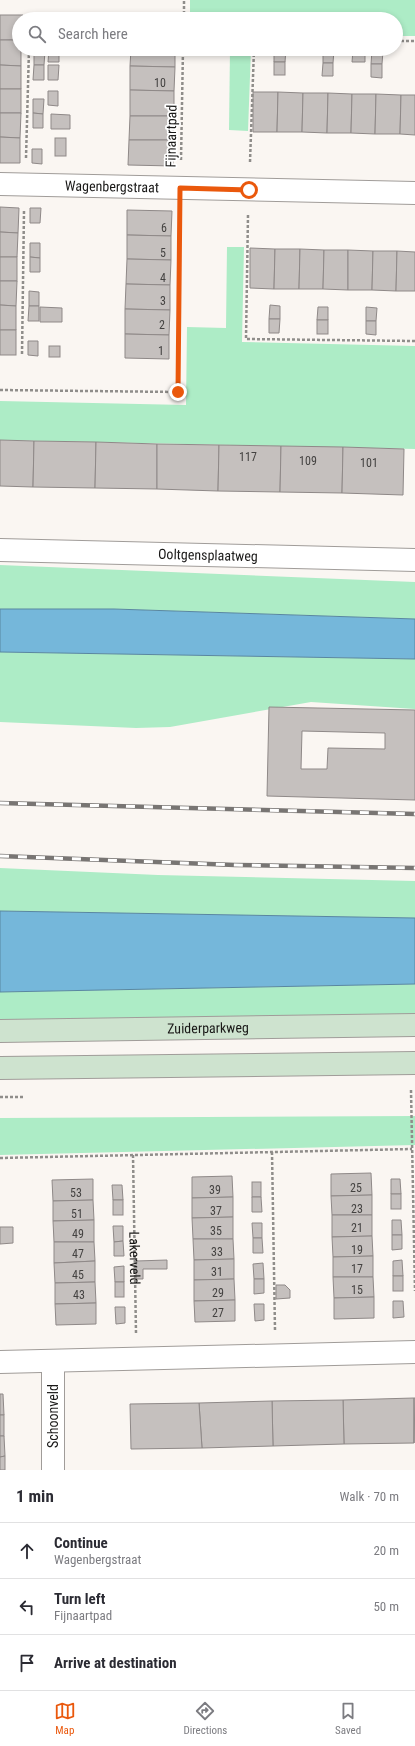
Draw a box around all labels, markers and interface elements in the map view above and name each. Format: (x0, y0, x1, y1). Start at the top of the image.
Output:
search box (12, 12, 403, 56)
icon: search (26, 23, 48, 45)
text: Search here (58, 25, 128, 43)
house number: 10 (154, 76, 166, 90)
street label: Fijnaartpad (162, 105, 180, 167)
street label: Wagenbergstraat (65, 177, 159, 195)
route start (240, 181, 258, 199)
house number: 6 (161, 221, 167, 235)
house number: 5 (160, 246, 166, 260)
house number: 4 (160, 271, 166, 285)
house number: 3 (160, 294, 166, 308)
house number: 2 (159, 318, 165, 332)
house number: 1 (158, 344, 164, 358)
route end (169, 383, 187, 401)
house number: 117 (239, 450, 257, 464)
house number: 109 (299, 454, 317, 468)
house number: 101 (360, 456, 378, 470)
street label: Ooltgensplaatweg (158, 546, 258, 564)
street label: Zuiderparkweg (167, 1019, 249, 1037)
house number: 25 (350, 1181, 362, 1195)
house number: 39 (209, 1183, 221, 1197)
house number: 53 (70, 1186, 82, 1200)
house number: 23 (351, 1202, 363, 1216)
house number: 37 (210, 1204, 222, 1218)
house number: 51 (71, 1207, 83, 1221)
house number: 21 (351, 1221, 363, 1235)
house number: 35 (210, 1224, 222, 1238)
house number: 49 (72, 1227, 84, 1241)
street label: Lakerveld (126, 1231, 143, 1285)
house number: 19 (351, 1243, 363, 1257)
house number: 33 (211, 1245, 223, 1259)
house number: 47 (72, 1247, 84, 1261)
house number: 17 (351, 1262, 363, 1276)
house number: 31 (211, 1265, 223, 1279)
house number: 45 (72, 1268, 84, 1282)
house number: 15 (351, 1283, 363, 1297)
house number: 29 (212, 1286, 224, 1300)
house number: 43 (73, 1288, 85, 1302)
house number: 27 (212, 1306, 224, 1320)
street label: Schoonveld (45, 1384, 61, 1448)
text: 1 min (16, 1486, 54, 1506)
text: Walk · 70 m (339, 1489, 399, 1504)
text: Continue (54, 1534, 108, 1552)
icon: ahead (16, 1540, 38, 1562)
text: 20 m (373, 1543, 399, 1558)
text: Wagenbergstraat (54, 1552, 141, 1567)
text: Turn left (54, 1590, 105, 1608)
icon: left (16, 1596, 38, 1618)
text: 50 m (373, 1599, 399, 1614)
text: Fijnaartpad (54, 1608, 112, 1623)
icon: arrive (16, 1652, 38, 1674)
text: Arrive at destination (54, 1654, 177, 1672)
tab: Map (54, 1700, 76, 1737)
tab: Directions (183, 1700, 227, 1737)
tab: Saved (335, 1700, 361, 1737)

